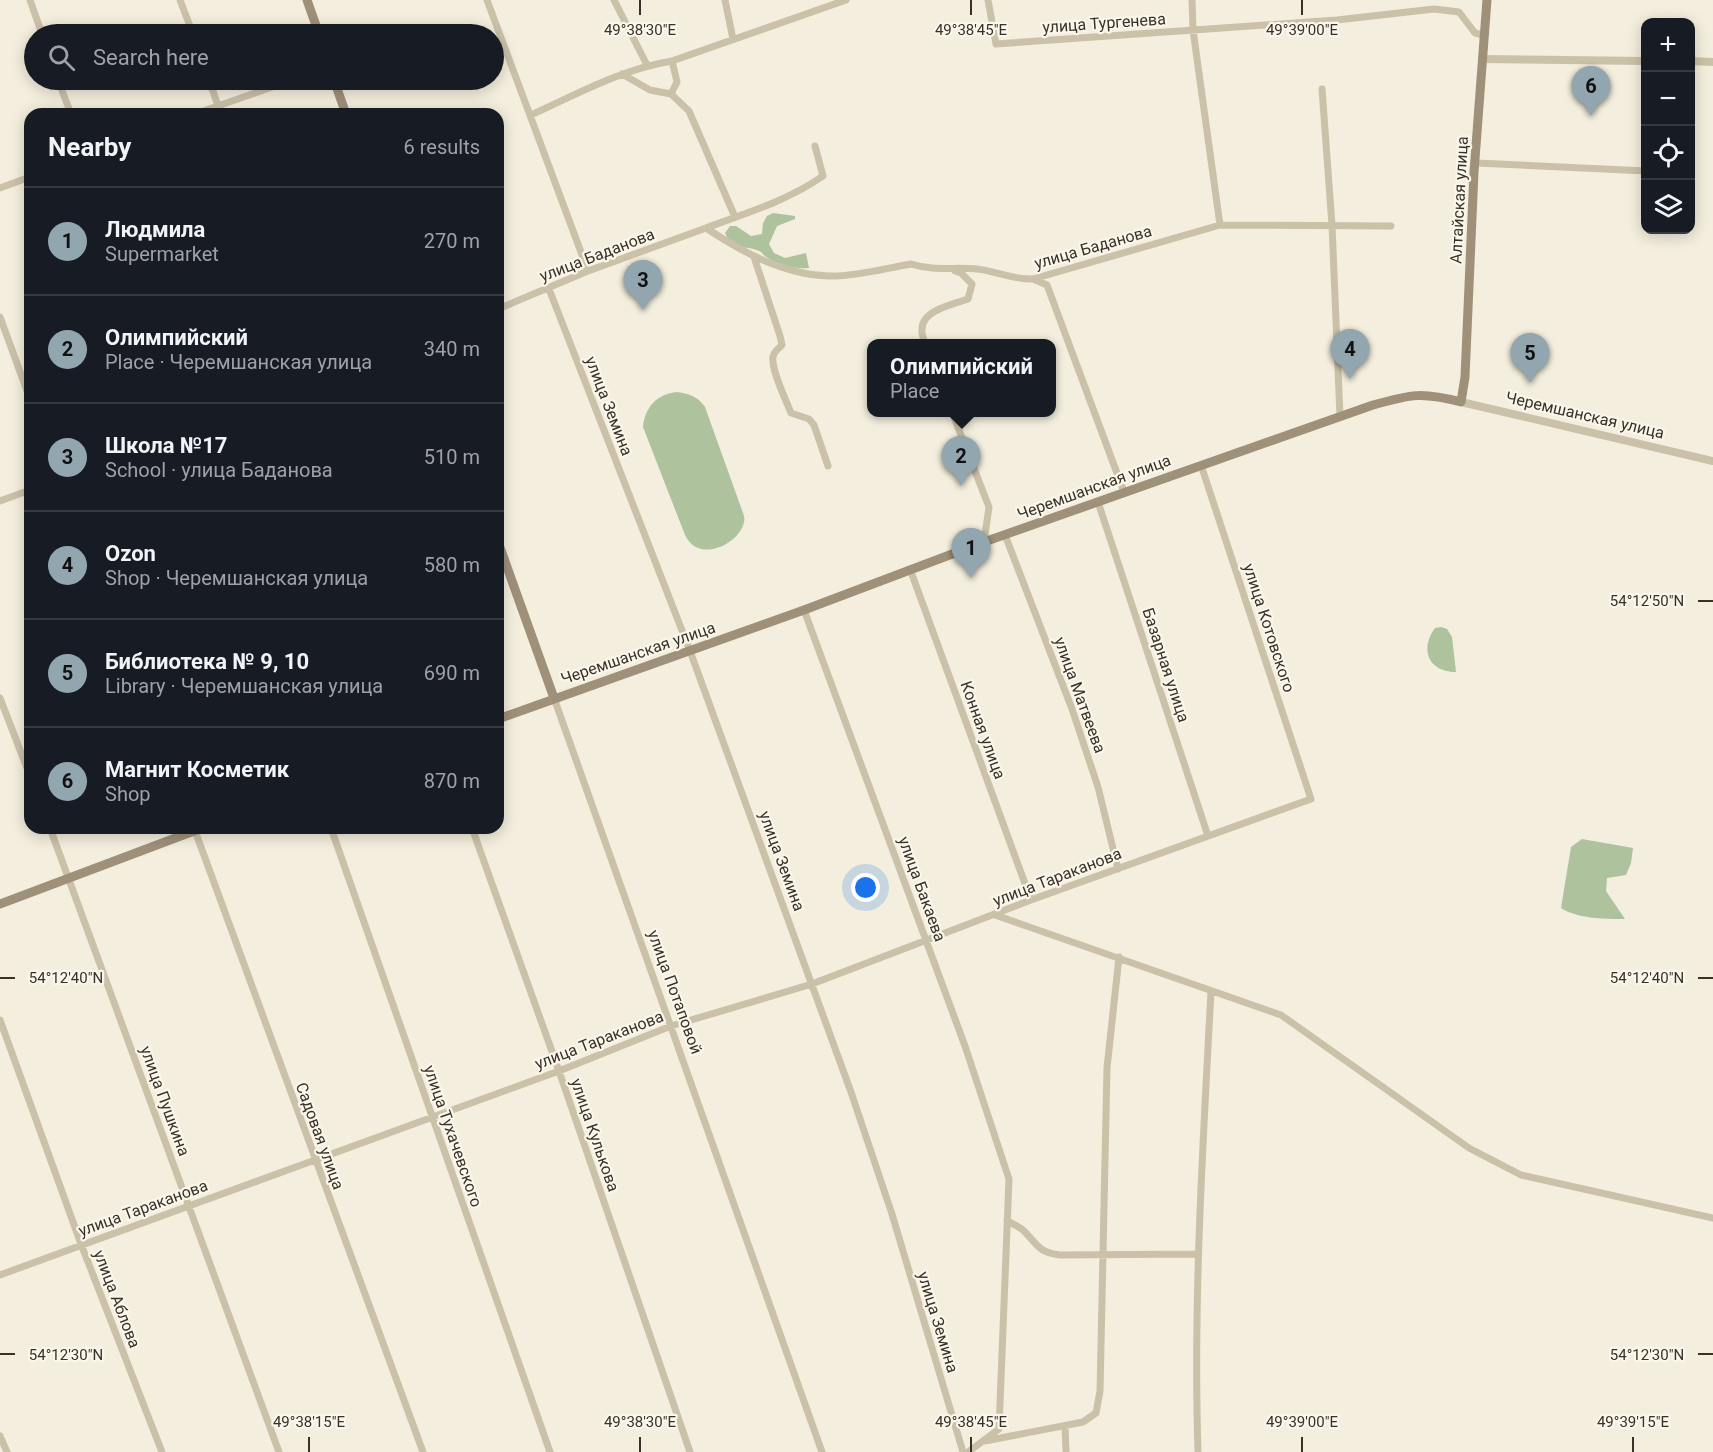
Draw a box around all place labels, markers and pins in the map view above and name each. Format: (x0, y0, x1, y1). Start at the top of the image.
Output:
pin: 6 (1572, 66, 1610, 116)
pin: 3 (624, 260, 662, 310)
pin: 4 (1330, 330, 1370, 379)
pin: 5 (1510, 334, 1550, 383)
pin: 2 (942, 436, 980, 486)
pin: 1 (952, 528, 990, 578)

